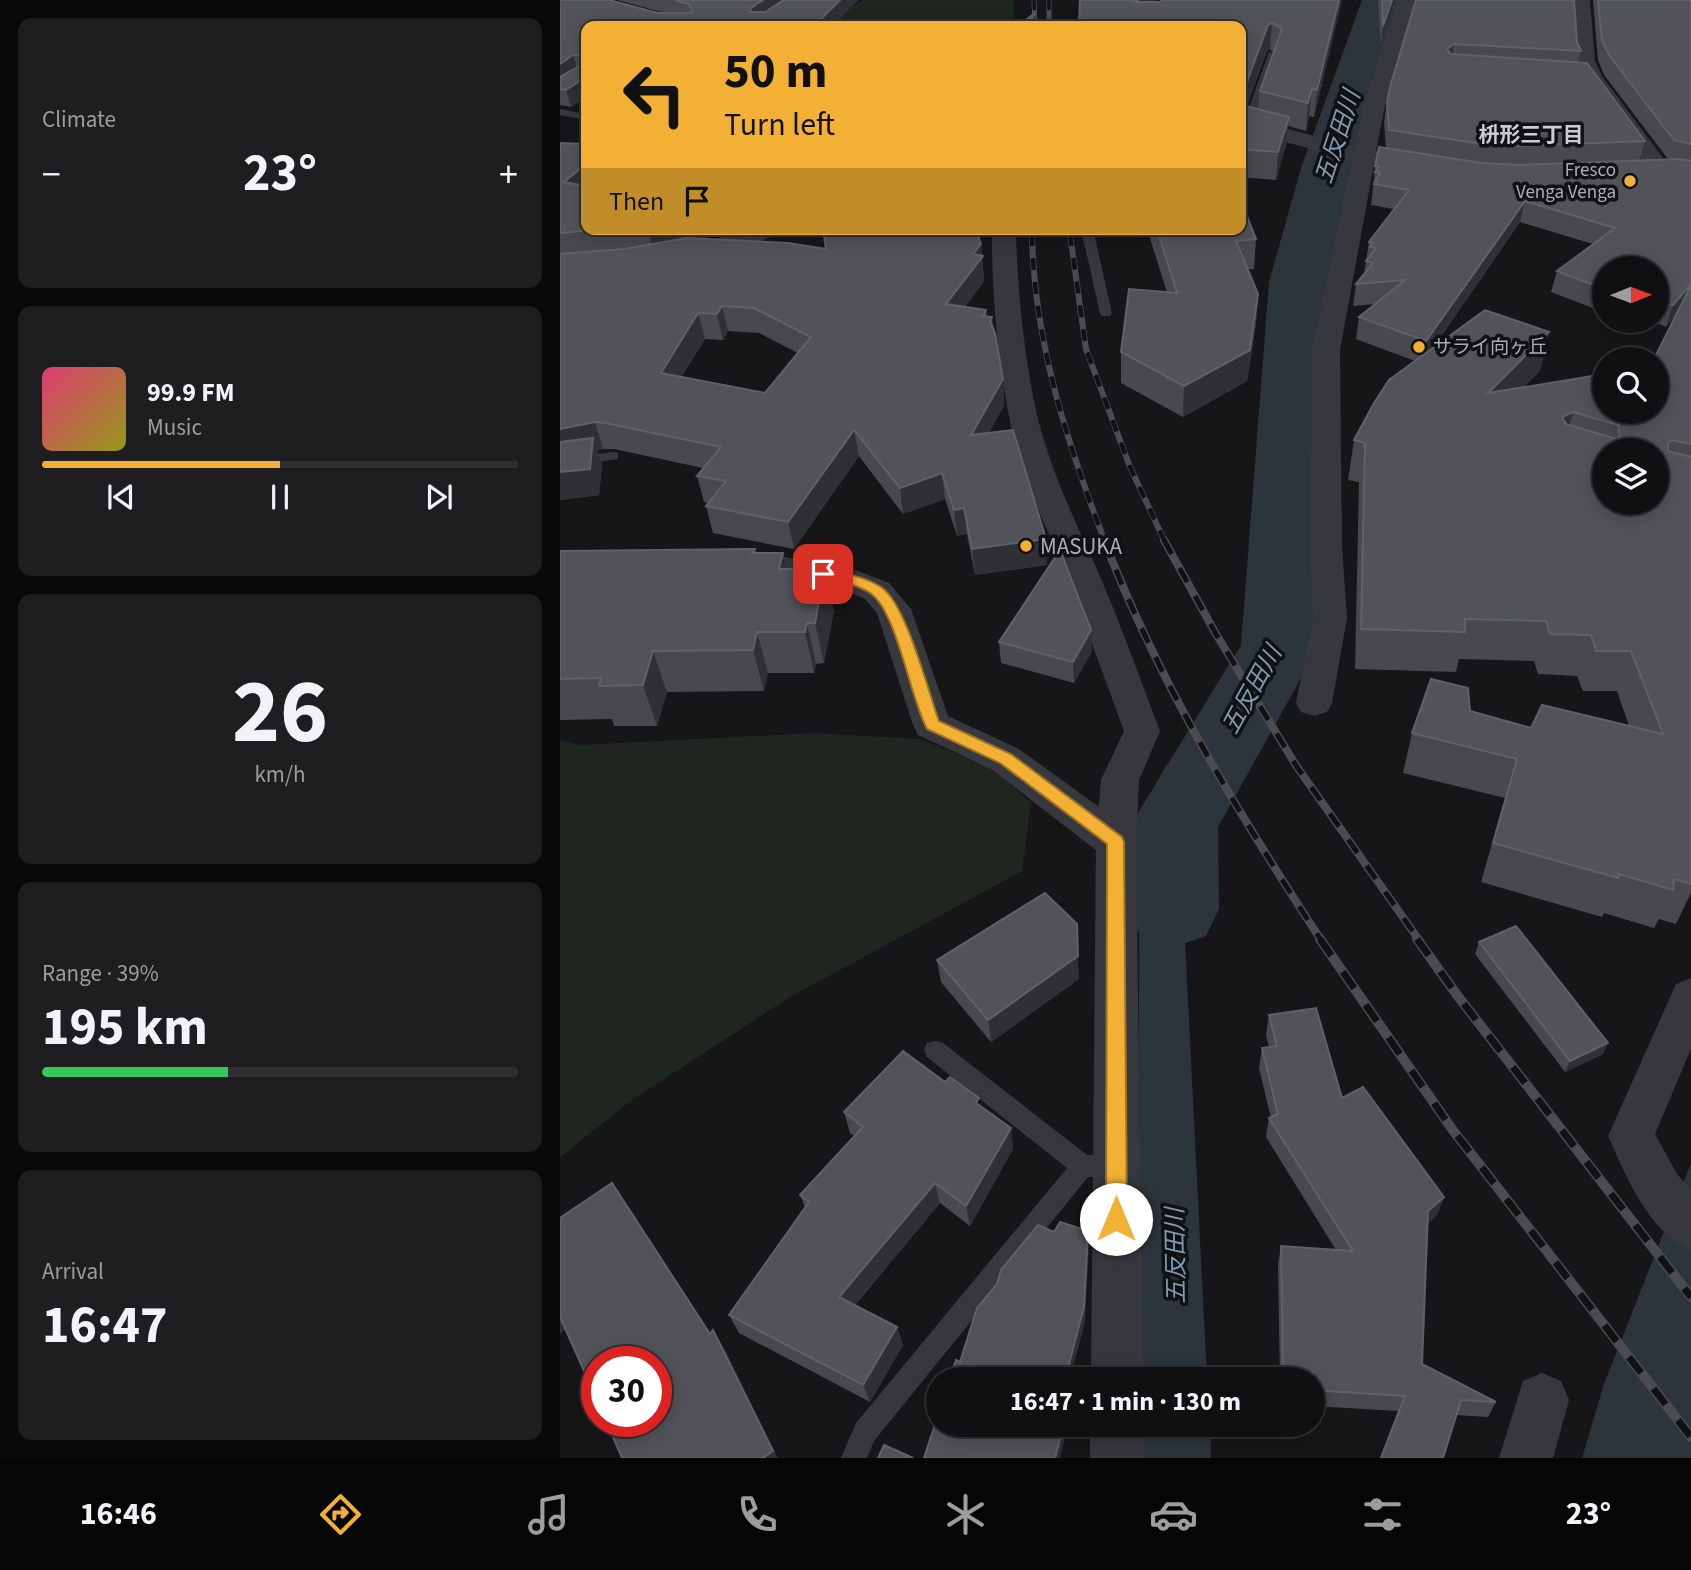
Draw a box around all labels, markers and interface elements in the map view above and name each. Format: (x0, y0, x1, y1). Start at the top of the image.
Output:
text: 50 m (724, 37, 828, 107)
icon: left (609, 49, 700, 140)
water label: 五反田川 (1307, 83, 1370, 188)
text: Turn left (724, 102, 835, 148)
text: Climate (42, 103, 116, 136)
district label: 枡形三丁目 (1479, 120, 1584, 150)
text: 23° (243, 137, 317, 211)
text: − (42, 148, 61, 202)
text: + (499, 148, 518, 202)
place label: Fresco Venga Venga (1516, 157, 1616, 206)
marker: Fresco Venga Venga (1622, 173, 1638, 189)
icon: arrive (678, 182, 716, 220)
text: Then (609, 183, 664, 220)
north arrow (1592, 256, 1670, 332)
map controls (1592, 256, 1669, 515)
place label: サライ向ヶ丘 (1433, 334, 1547, 361)
marker: サライ向ヶ丘 (1411, 339, 1427, 355)
button: search (1592, 347, 1669, 424)
text: 99.9 FM (147, 374, 235, 411)
text: Music (147, 411, 202, 444)
button: layers (1592, 438, 1669, 515)
icon: previous (102, 478, 140, 516)
icon: pause (261, 478, 299, 516)
icon: next (420, 478, 458, 516)
place label: MASUKA (1040, 530, 1122, 563)
marker: MASUKA (1018, 538, 1034, 554)
pin (793, 544, 853, 604)
icon: arrive (804, 555, 842, 593)
water label: 五反田川 (1213, 637, 1292, 740)
text: 26 (232, 648, 328, 777)
text: km/h (254, 758, 306, 791)
text: Range · 39% (42, 957, 159, 990)
text: 195 km (42, 991, 208, 1065)
position arrow (1079, 1182, 1153, 1256)
water label: 五反田川 (1158, 1205, 1194, 1304)
text: Arrival (42, 1255, 104, 1288)
text: 16:47 (42, 1289, 167, 1363)
speed limit sign: 30 (581, 1346, 672, 1437)
text: 16:47 · 1 min · 130 m (1010, 1383, 1241, 1420)
icon: directions (316, 1490, 365, 1539)
icon: music (524, 1490, 573, 1539)
icon: phone (733, 1490, 782, 1539)
icon: climate (941, 1490, 990, 1539)
icon: car (1149, 1490, 1198, 1539)
icon: filters (1358, 1490, 1407, 1539)
text: 16:46 (80, 1491, 157, 1537)
text: 23° (1566, 1491, 1611, 1537)

